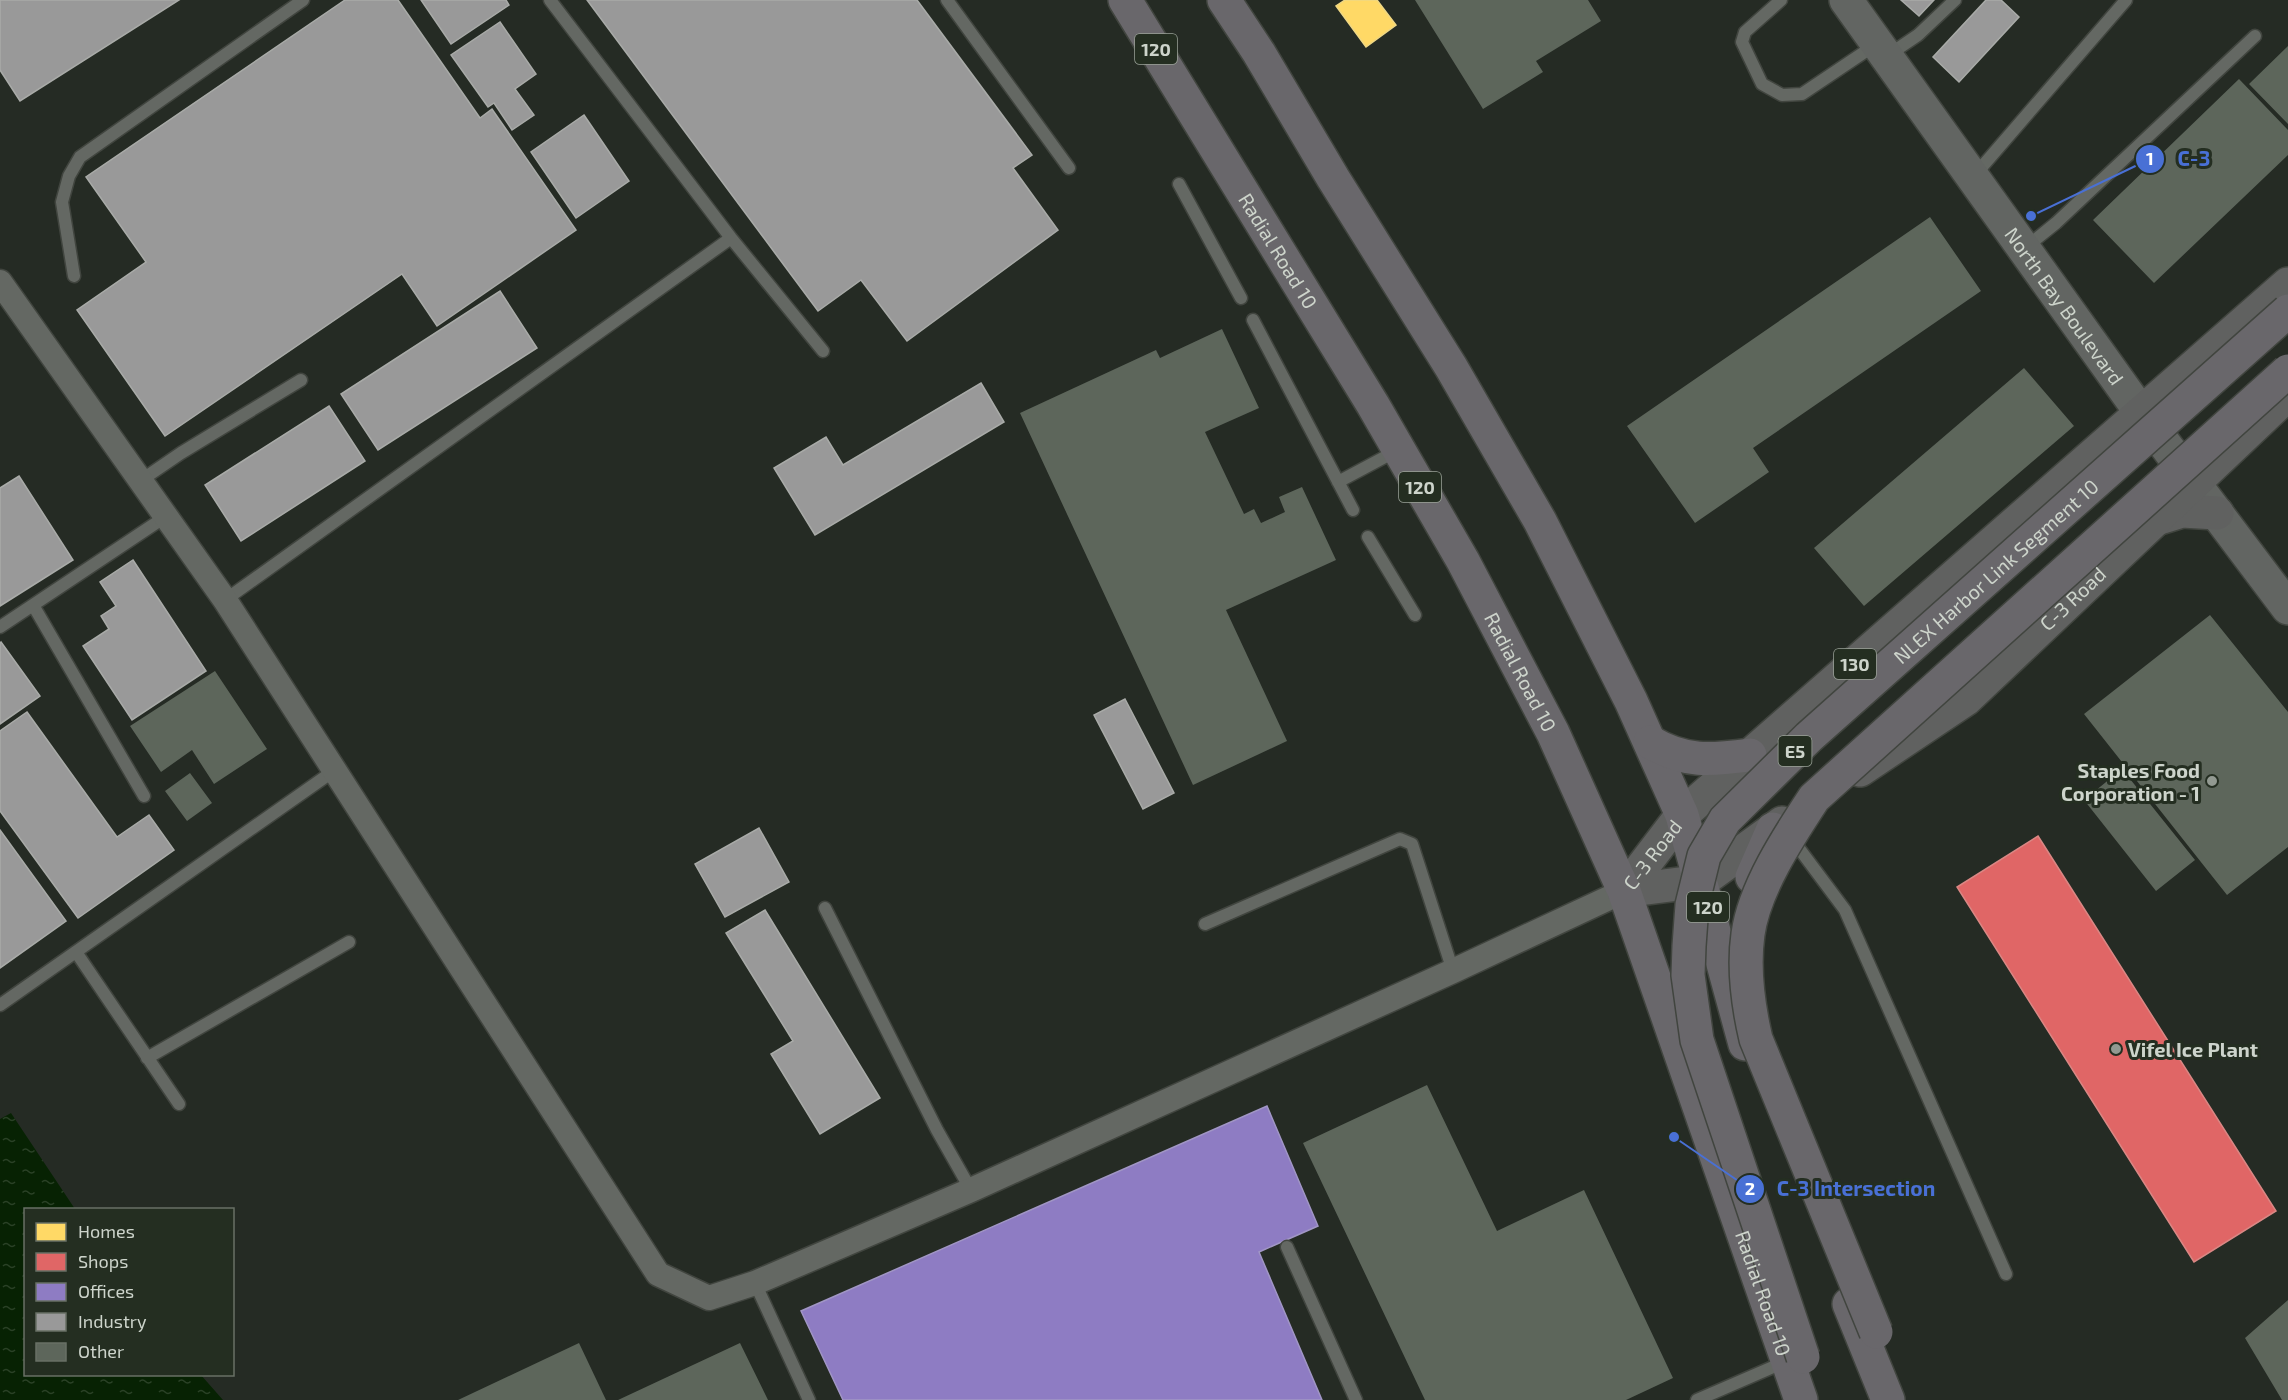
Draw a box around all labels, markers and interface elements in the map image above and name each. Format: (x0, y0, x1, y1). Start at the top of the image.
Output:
road number: 120 (1135, 34, 1177, 64)
callout: C-3 (2135, 140, 2222, 179)
text: C-3 (2178, 145, 2210, 170)
text: 1 (2146, 147, 2154, 169)
street label: Radial Road 10 (1234, 188, 1323, 313)
street label: North Bay Boulevard (2000, 222, 2129, 389)
road number: 120 (1399, 472, 1441, 502)
street label: NLEX Harbor Link Segment 10 (1888, 474, 2103, 668)
street label: C-3 Road (2034, 561, 2110, 635)
street label: Radial Road 10 (1480, 608, 1562, 735)
road number: 130 (1834, 649, 1876, 679)
road number: E5 (1778, 736, 1812, 766)
place label: Staples Food Corporation - 1 (2061, 758, 2200, 805)
marker: Staples Food Corporation - 1 (2205, 774, 2219, 788)
street label: C-3 Road (1618, 815, 1686, 894)
road number: 120 (1687, 892, 1729, 922)
place label: Vifel Ice Plant (2128, 1037, 2258, 1061)
marker: Vifel Ice Plant (2109, 1042, 2123, 1056)
callout: C-3 Intersection (1735, 1169, 1947, 1208)
text: C-3 Intersection (1777, 1175, 1935, 1200)
text: 2 (1745, 1177, 1755, 1199)
legend (24, 1208, 234, 1376)
text: Homes (78, 1220, 135, 1242)
street label: Radial Road 10 (1731, 1227, 1797, 1359)
text: Shops (78, 1250, 128, 1272)
text: Offices (78, 1280, 134, 1302)
text: Industry (78, 1310, 147, 1332)
text: Other (78, 1340, 124, 1362)

